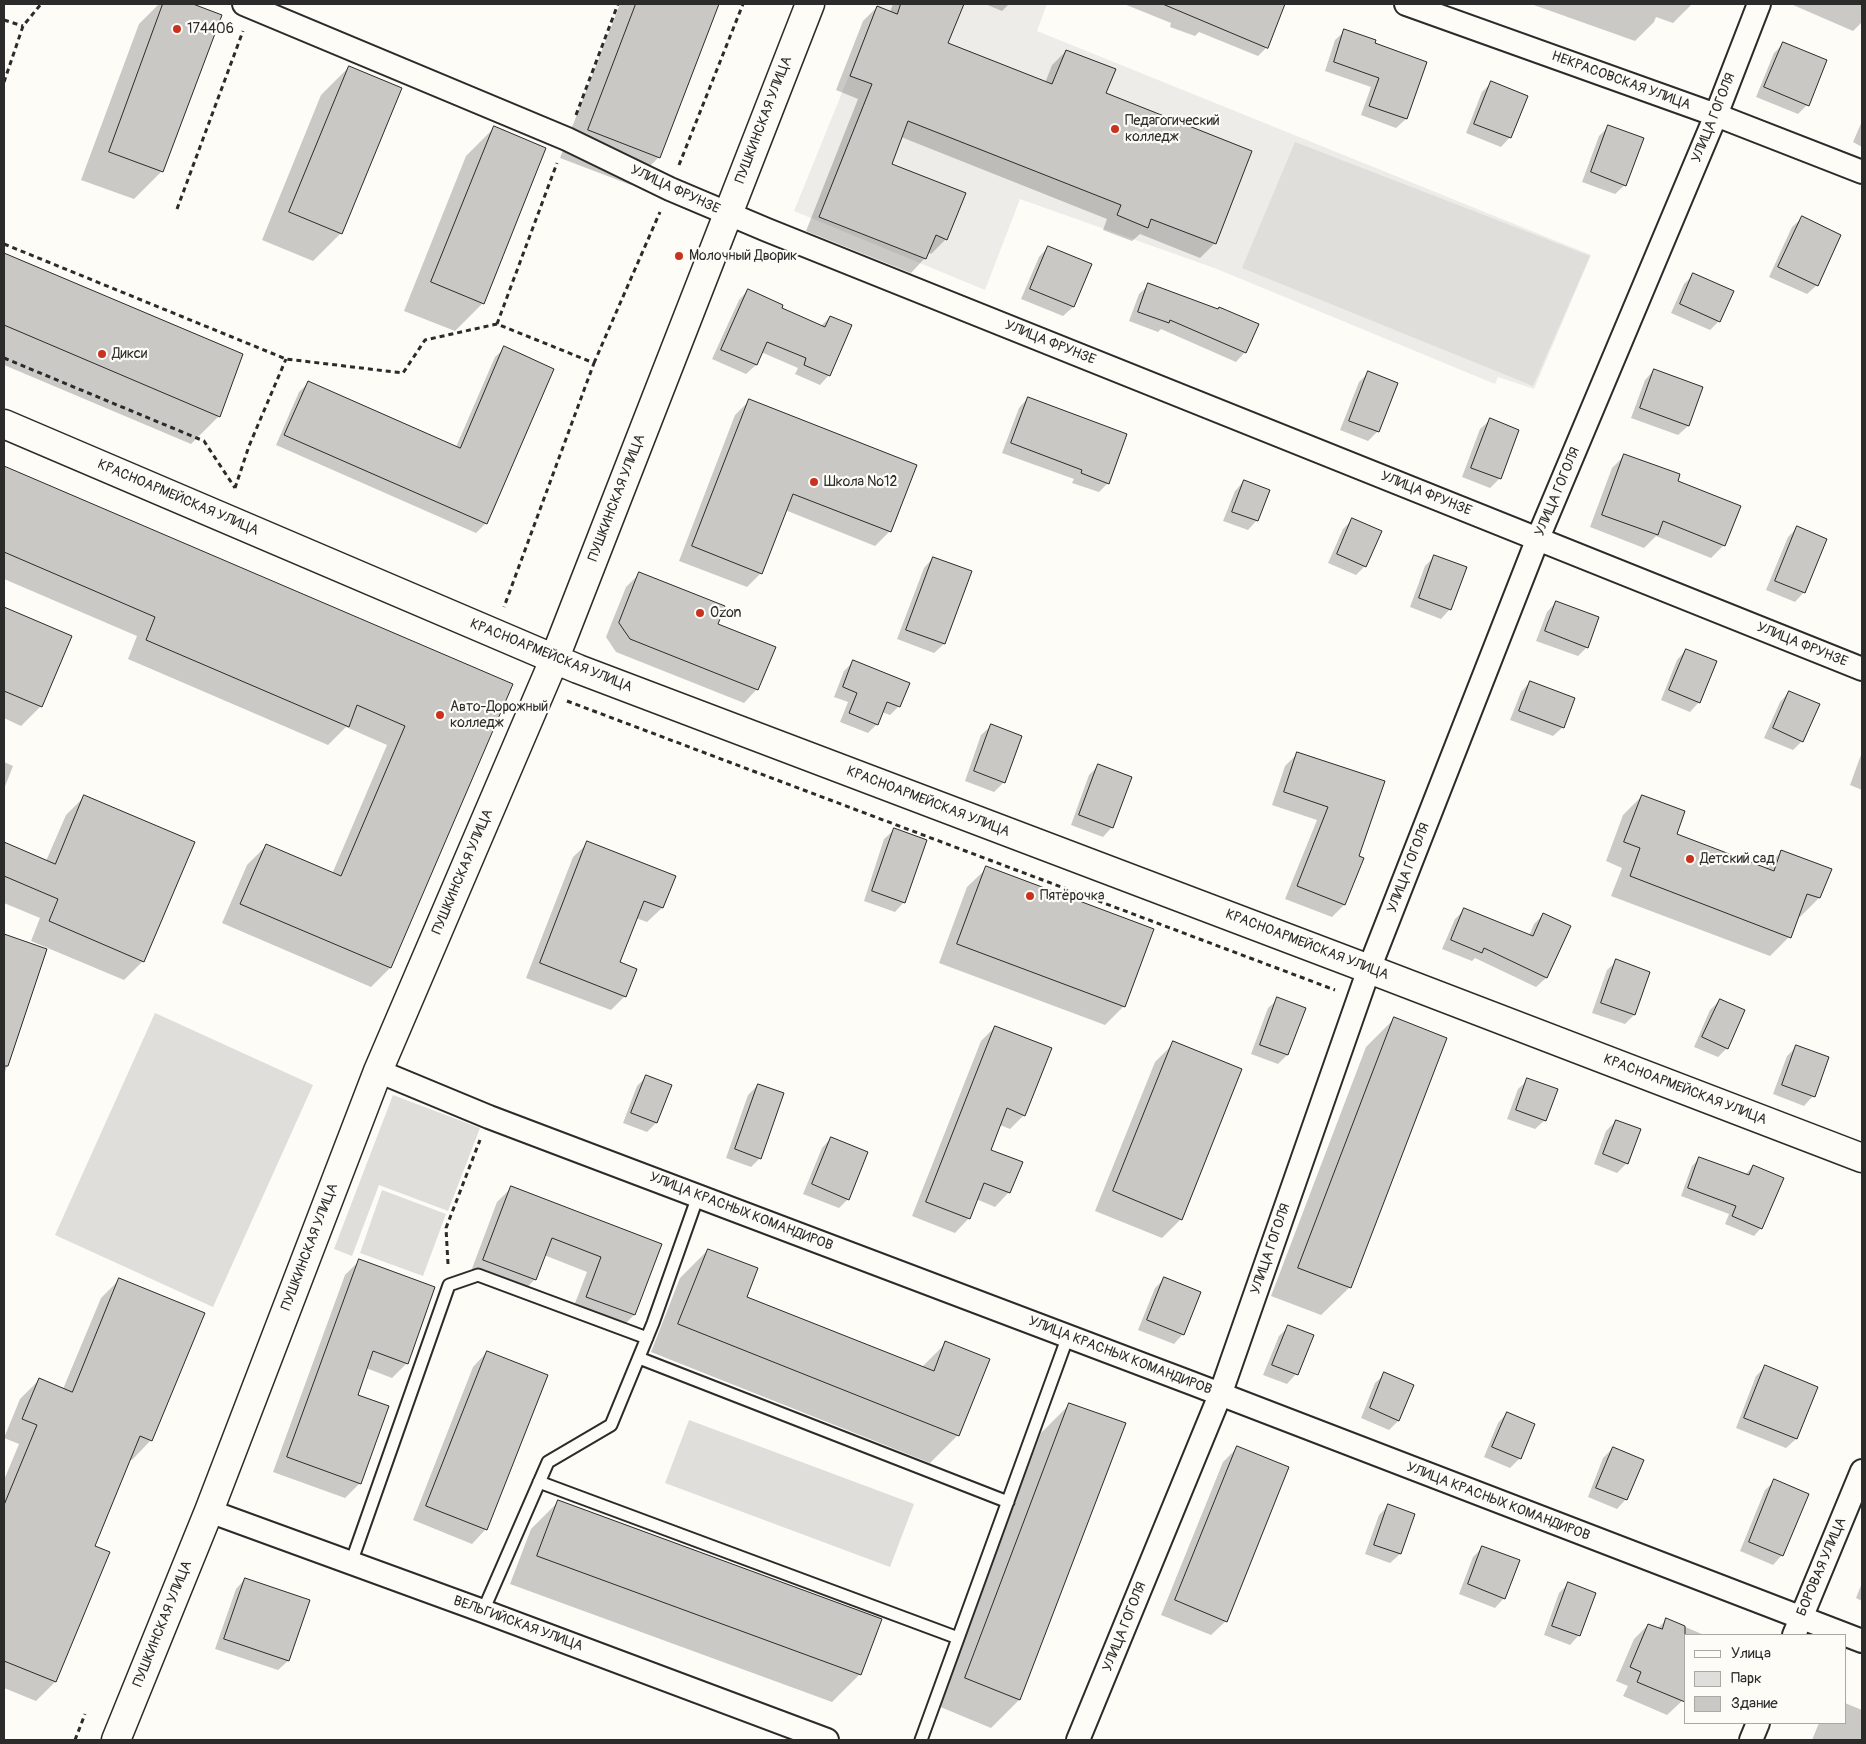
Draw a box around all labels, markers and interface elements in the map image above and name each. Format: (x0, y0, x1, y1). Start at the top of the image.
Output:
place label: 174406 (187, 21, 234, 37)
marker: 174406 (171, 23, 183, 35)
street label: НЕКРАСОВСКАЯ УЛИЦА (1549, 48, 1693, 114)
street label: ПУШКИНСКАЯ УЛИЦА (732, 54, 796, 186)
street label: УЛИЦА ГОГОЛЯ (1688, 71, 1740, 165)
place label: Педагогический колледж (1125, 113, 1220, 146)
marker: Педагогический колледж (1109, 123, 1121, 135)
street label: УЛИЦА ФРУНЗЕ (628, 162, 722, 218)
place label: Молочный Дворик (689, 248, 797, 264)
marker: Молочный Дворик (673, 250, 685, 262)
street label: УЛИЦА ФРУНЗЕ (1002, 317, 1098, 369)
place label: Дикси (112, 346, 147, 362)
marker: Дикси (96, 348, 108, 360)
street label: ПУШКИНСКАЯ УЛИЦА (585, 432, 649, 564)
street label: УЛИЦА ГОГОЛЯ (1532, 445, 1584, 539)
street label: КРАСНОАРМЕЙСКАЯ УЛИЦА (95, 456, 261, 540)
street label: УЛИЦА ФРУНЗЕ (1378, 468, 1474, 520)
place label: Школа №12 (824, 474, 897, 490)
marker: Школа №12 (808, 476, 820, 488)
place label: Ozon (710, 605, 741, 621)
marker: Ozon (694, 607, 706, 619)
street label: КРАСНОАРМЕЙСКАЯ УЛИЦА (467, 616, 635, 696)
street label: УЛИЦА ФРУНЗЕ (1754, 619, 1850, 671)
place label: Авто-Дорожный колледж (450, 699, 548, 732)
marker: Авто-Дорожный колледж (434, 709, 446, 721)
street label: КРАСНОАРМЕЙСКАЯ УЛИЦА (844, 763, 1012, 841)
street label: ПУШКИНСКАЯ УЛИЦА (429, 807, 497, 937)
street label: УЛИЦА ГОГОЛЯ (1384, 821, 1434, 915)
place label: Детский сад (1700, 851, 1775, 867)
marker: Детский сад (1684, 853, 1696, 865)
place label: Пятёрочка (1040, 888, 1104, 904)
marker: Пятёрочка (1024, 890, 1036, 902)
street label: КРАСНОАРМЕЙСКАЯ УЛИЦА (1223, 906, 1391, 984)
street label: КРАСНОАРМЕЙСКАЯ УЛИЦА (1601, 1051, 1769, 1129)
street label: УЛИЦА КРАСНЫХ КОМАНДИРОВ (647, 1169, 835, 1255)
street label: ПУШКИНСКАЯ УЛИЦА (278, 1181, 342, 1313)
street label: УЛИЦА ГОГОЛЯ (1248, 1201, 1294, 1297)
street label: УЛИЦА КРАСНЫХ КОМАНДИРОВ (1026, 1313, 1214, 1399)
street label: УЛИЦА КРАСНЫХ КОМАНДИРОВ (1404, 1459, 1592, 1545)
street label: БОРОВАЯ УЛИЦА (1794, 1515, 1850, 1619)
street label: ПУШКИНСКАЯ УЛИЦА (130, 1558, 196, 1690)
street label: УЛИЦА ГОГОЛЯ (1099, 1580, 1151, 1674)
street label: ВЕЛЬГИЙСКАЯ УЛИЦА (451, 1593, 585, 1655)
legend (1684, 1634, 1846, 1724)
text: Улица (1731, 1644, 1771, 1663)
text: Парк (1731, 1669, 1762, 1688)
text: Здание (1731, 1694, 1778, 1713)

